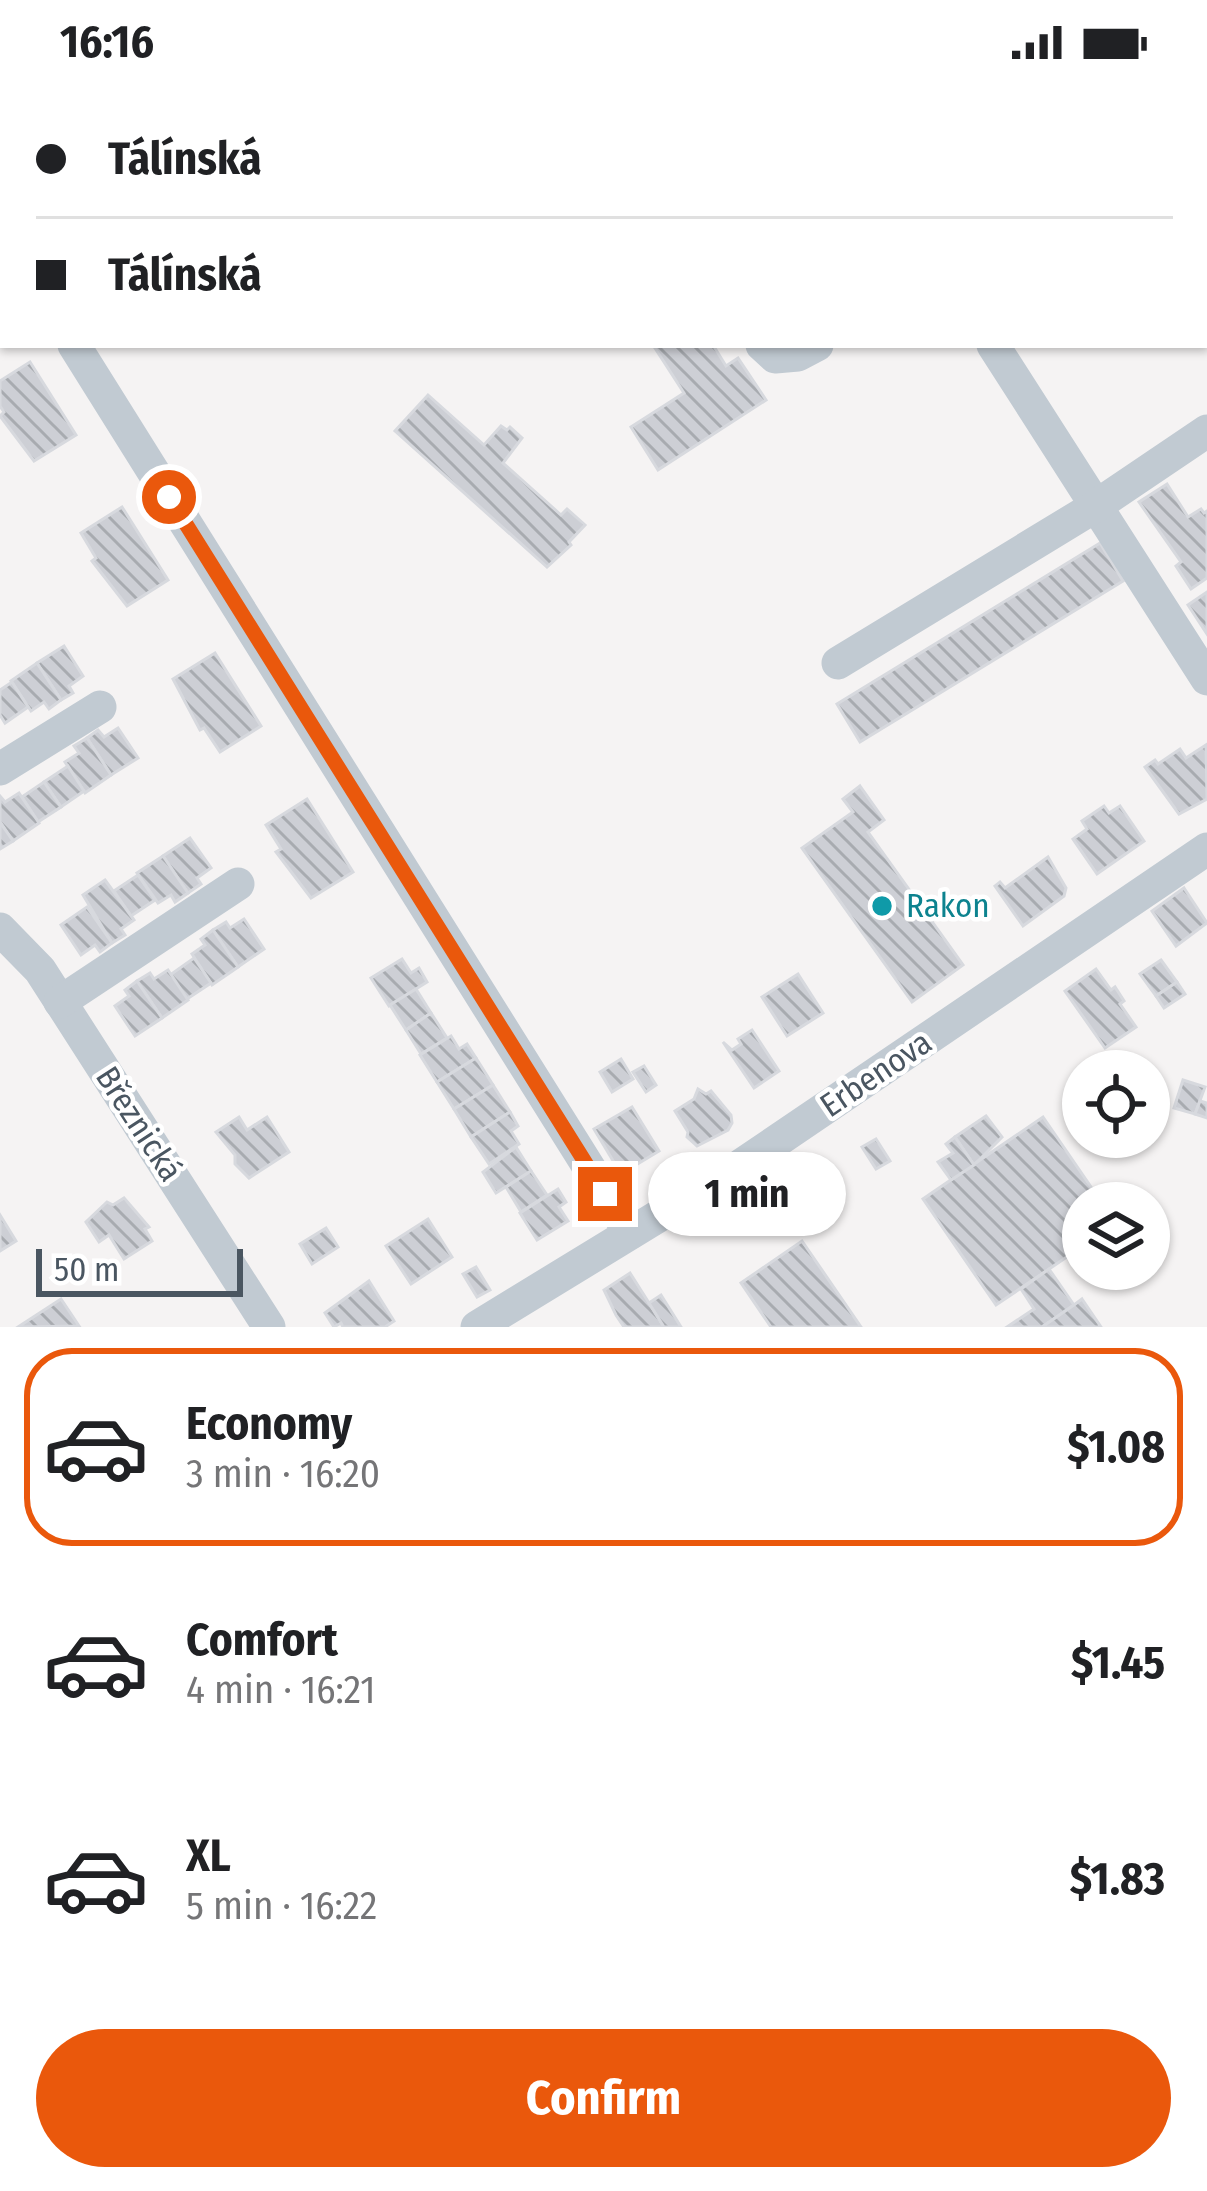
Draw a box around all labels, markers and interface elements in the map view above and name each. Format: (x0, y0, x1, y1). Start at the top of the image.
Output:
text: 16:16 (60, 15, 154, 69)
text: Tálínská (108, 132, 262, 186)
text: Tálínská (108, 248, 262, 302)
route start (142, 470, 196, 524)
place label: Rakon (906, 886, 990, 926)
marker: Rakon (869, 893, 895, 919)
street label: Erbenova (813, 1022, 939, 1126)
map controls (1062, 1050, 1170, 1290)
button: locate (1062, 1050, 1170, 1158)
street label: Březnická (87, 1059, 191, 1189)
callout: 1 min (647, 1152, 845, 1236)
route end (578, 1167, 632, 1221)
text: 1 min (705, 1171, 789, 1217)
button: layers (1062, 1182, 1170, 1290)
scale bar (36, 1243, 243, 1296)
text: 50 m (54, 1250, 119, 1290)
icon: car (42, 1393, 150, 1501)
text: Economy (186, 1397, 352, 1451)
text: $1.08 (1067, 1420, 1165, 1474)
text: 3 min · 16:20 (186, 1451, 380, 1497)
icon: car (42, 1609, 150, 1717)
text: Comfort (186, 1613, 338, 1667)
text: $1.45 (1071, 1636, 1165, 1690)
text: 4 min · 16:21 (186, 1667, 375, 1713)
icon: car (42, 1825, 150, 1933)
text: XL (186, 1829, 231, 1883)
text: $1.83 (1070, 1852, 1165, 1906)
text: 5 min · 16:22 (186, 1883, 377, 1929)
button: Confirm (36, 2029, 1171, 2167)

